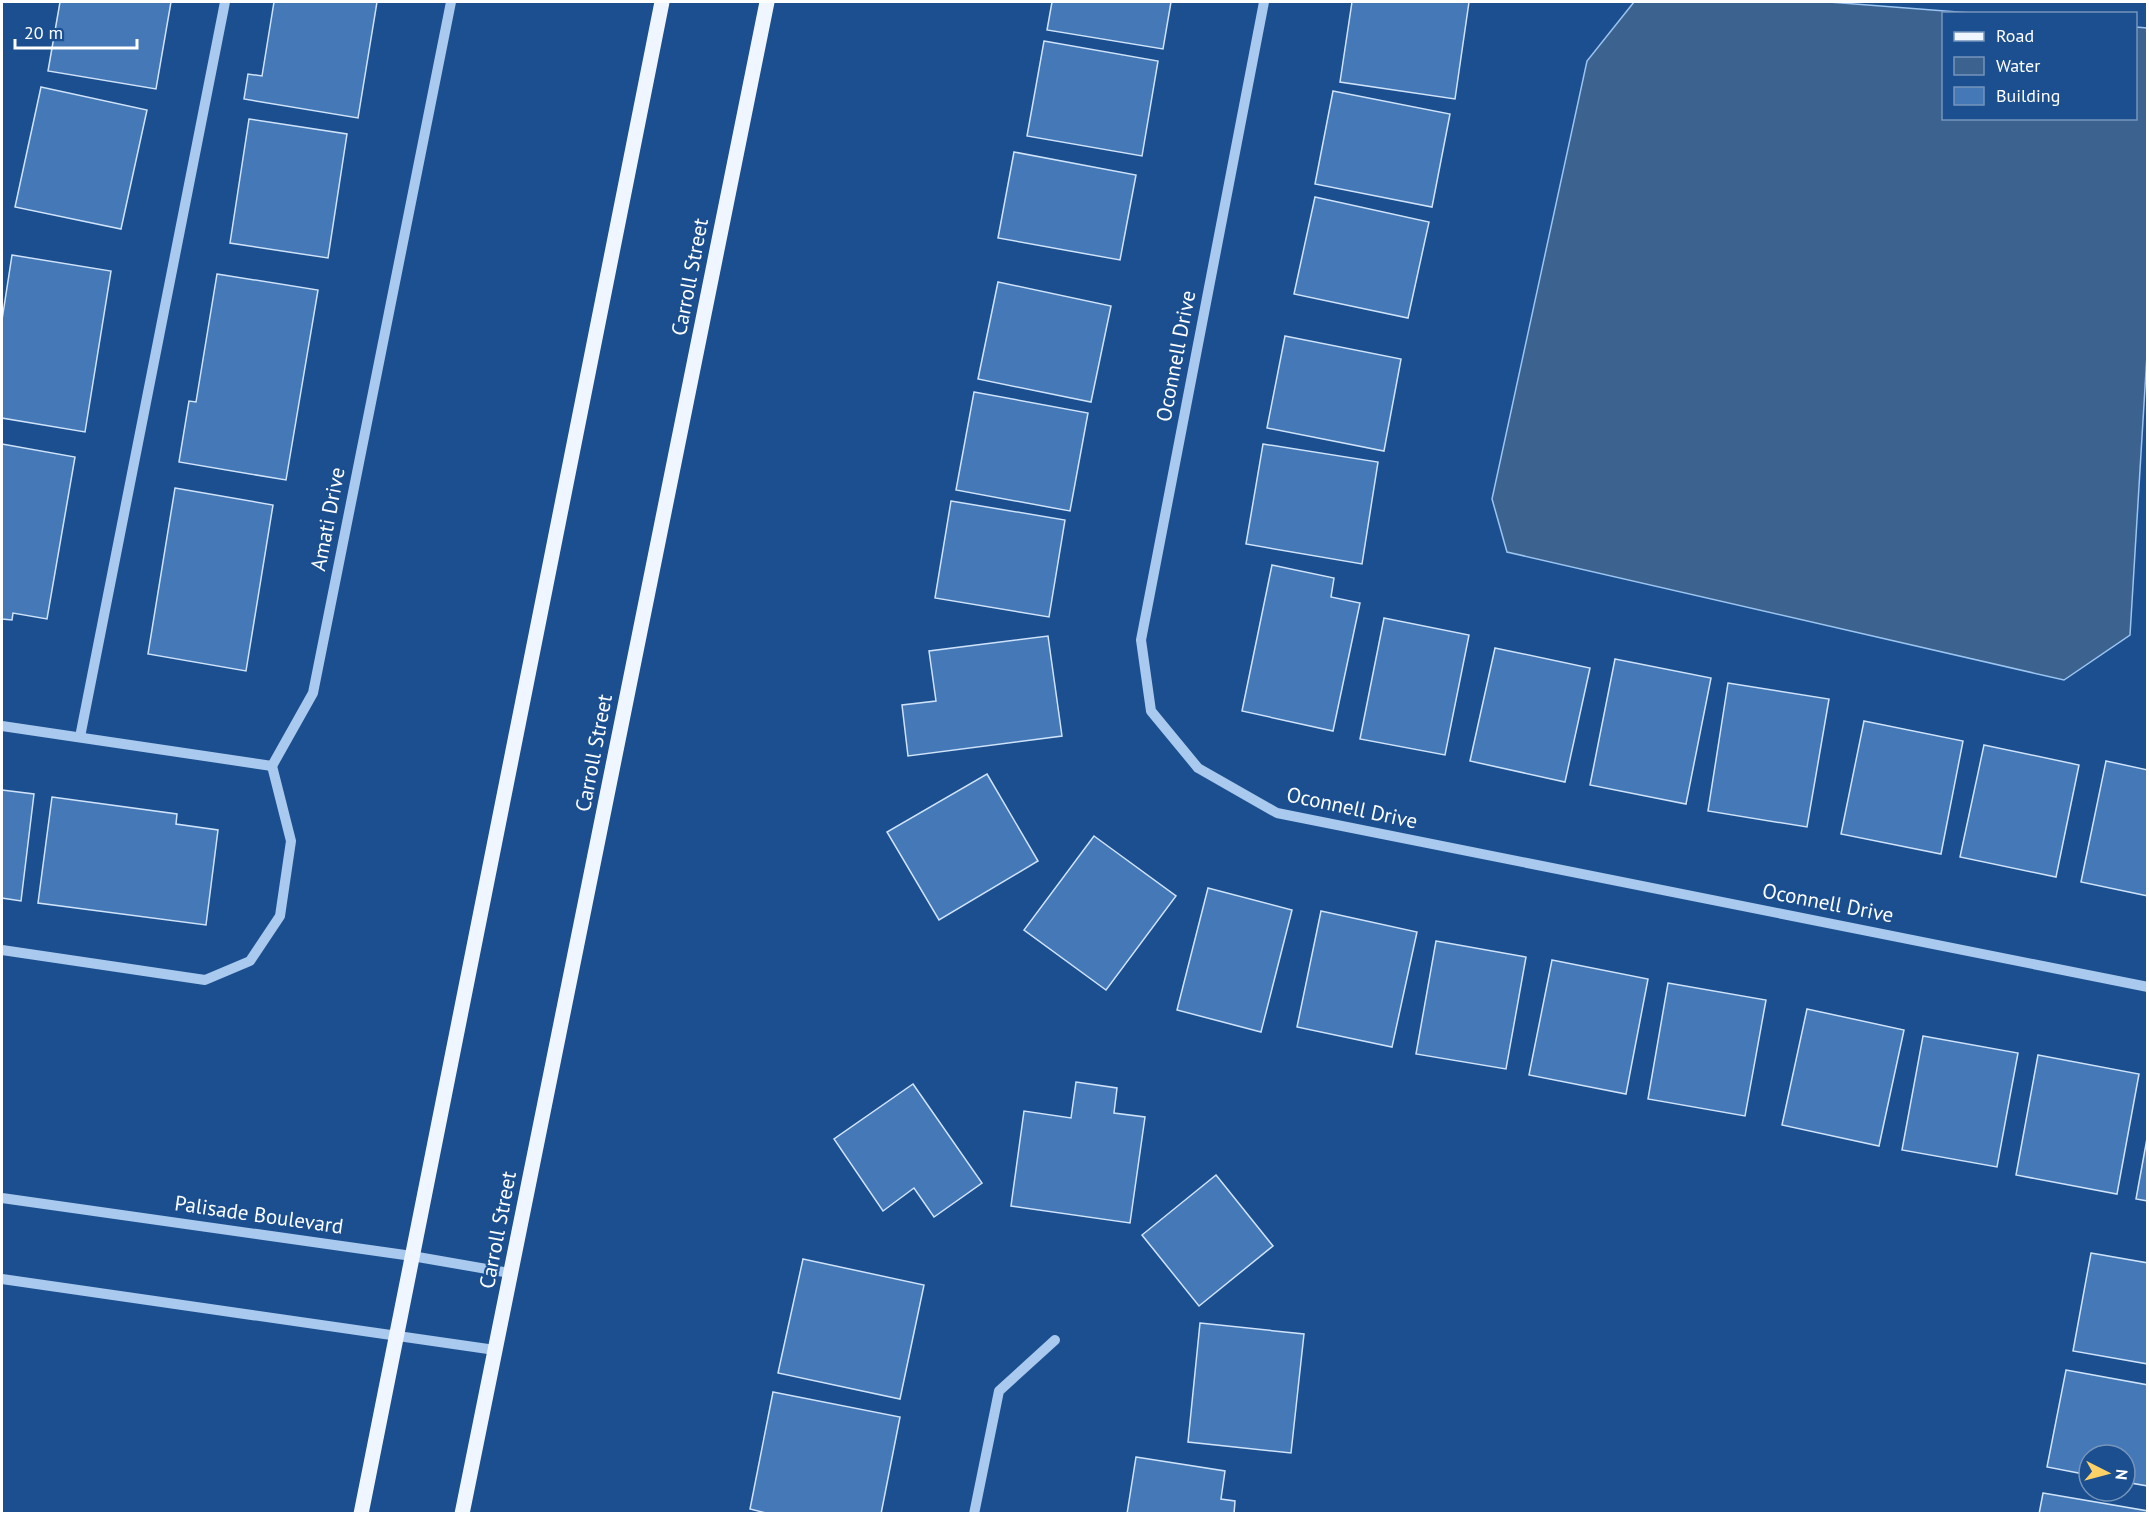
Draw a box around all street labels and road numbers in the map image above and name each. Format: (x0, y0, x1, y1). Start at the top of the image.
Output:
street label: Carroll Street (665, 216, 714, 338)
street label: Oconnell Drive (1150, 288, 1201, 424)
street label: Amati Drive (304, 465, 351, 573)
street label: Carroll Street (569, 692, 618, 814)
street label: Oconnell Drive (1284, 780, 1420, 835)
street label: Oconnell Drive (1760, 877, 1896, 928)
street label: Carroll Street (473, 1169, 522, 1291)
street label: Palisade Boulevard (173, 1189, 345, 1240)

